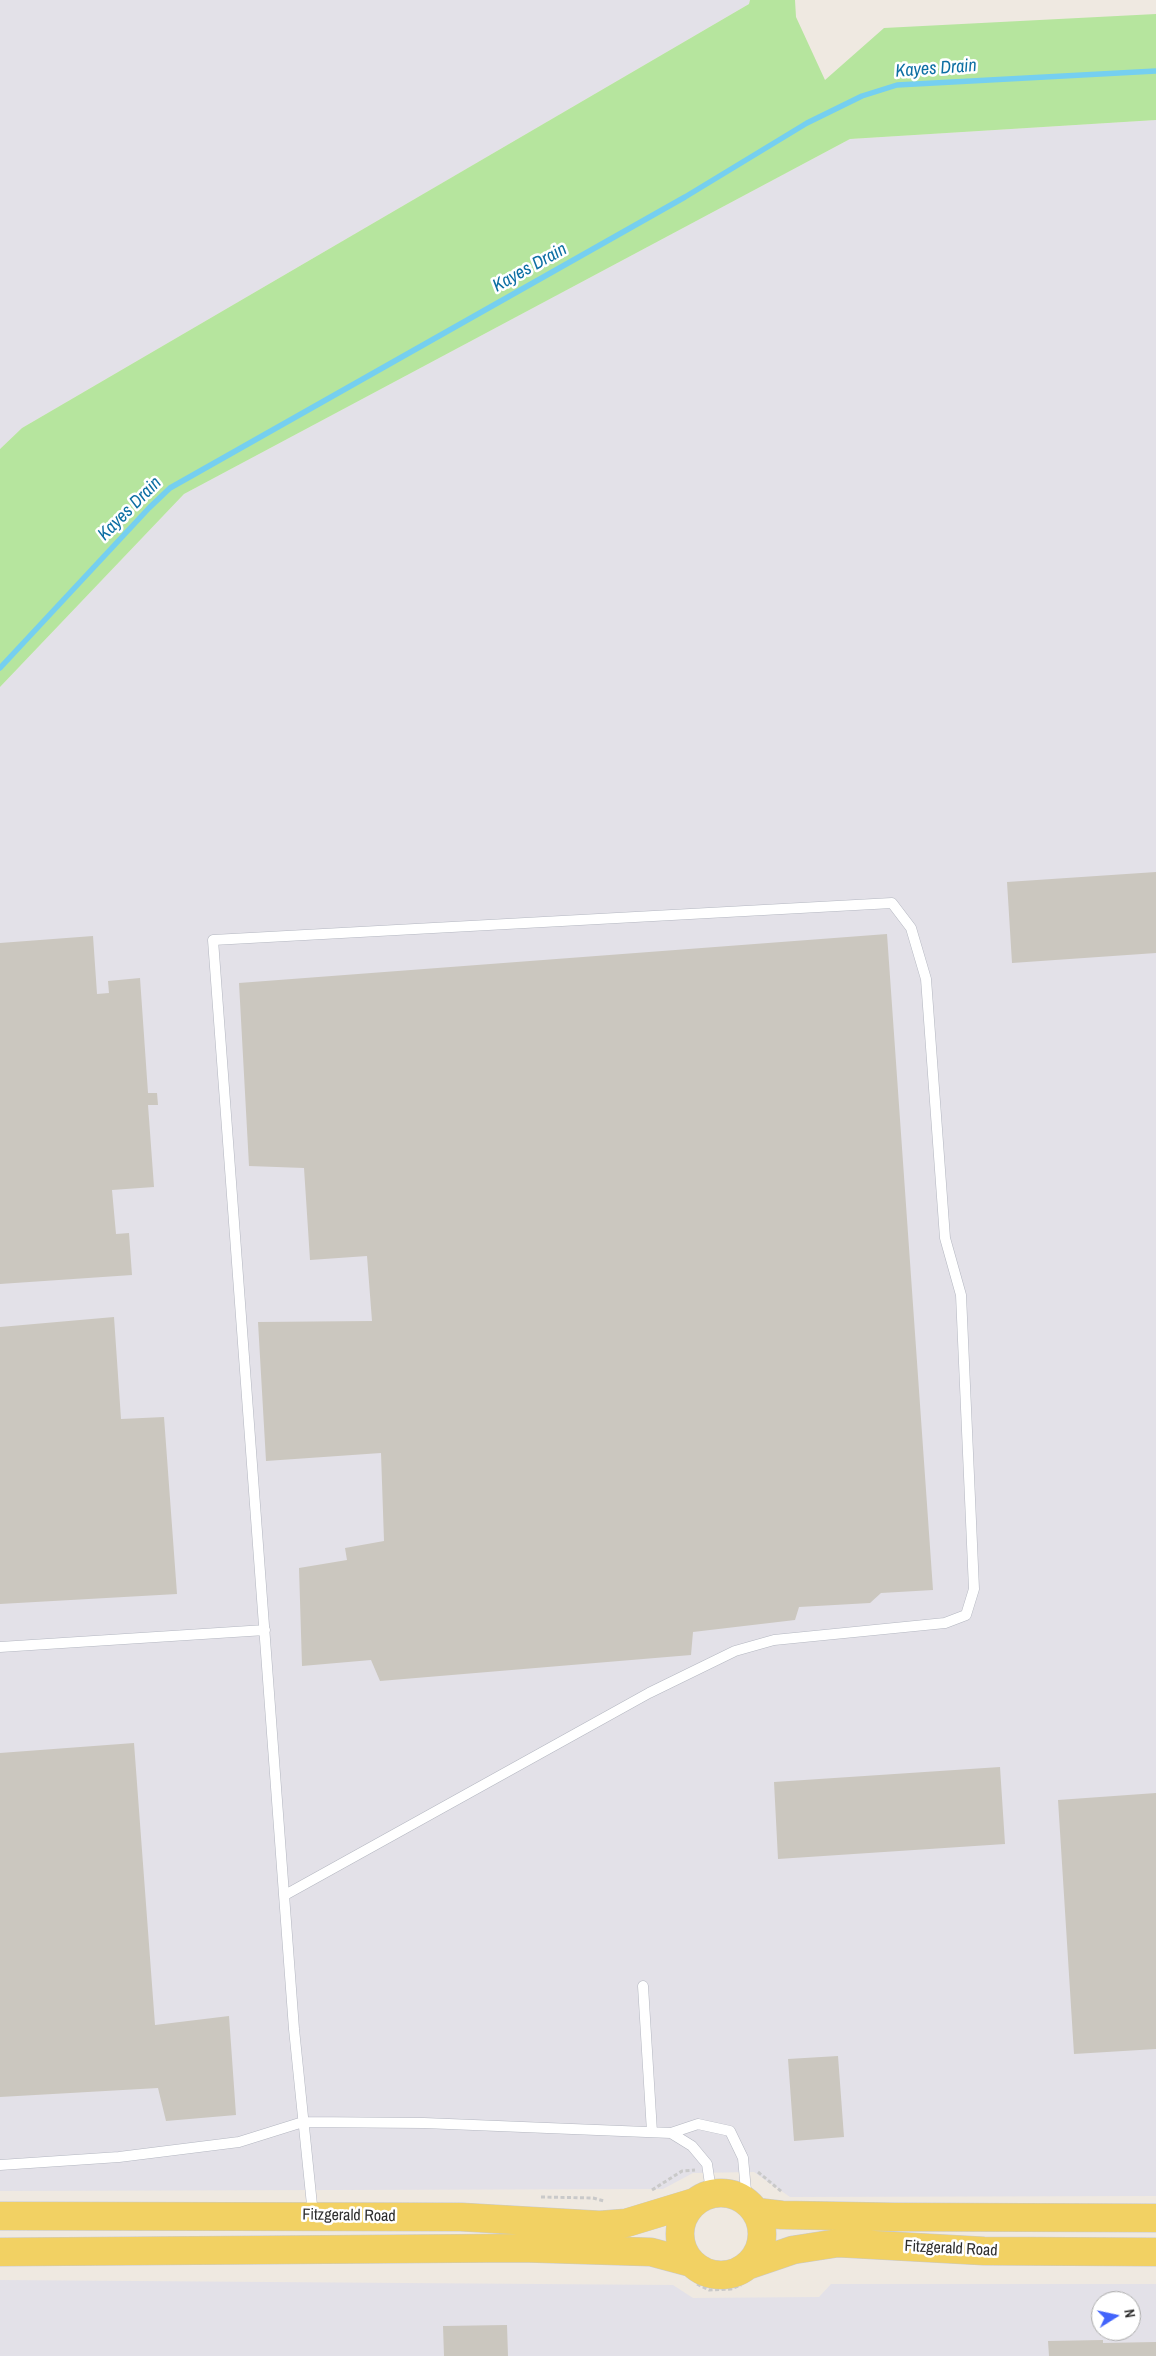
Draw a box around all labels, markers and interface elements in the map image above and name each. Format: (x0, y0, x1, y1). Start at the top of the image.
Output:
water label: Kayes Drain (895, 55, 977, 83)
water label: Kayes Drain (489, 239, 571, 297)
water label: Kayes Drain (94, 473, 166, 545)
street label: Fitzgerald Road (302, 2206, 396, 2226)
street label: Fitzgerald Road (904, 2237, 998, 2261)
north arrow (1091, 2291, 1141, 2341)
text: N (1120, 2308, 1139, 2319)

